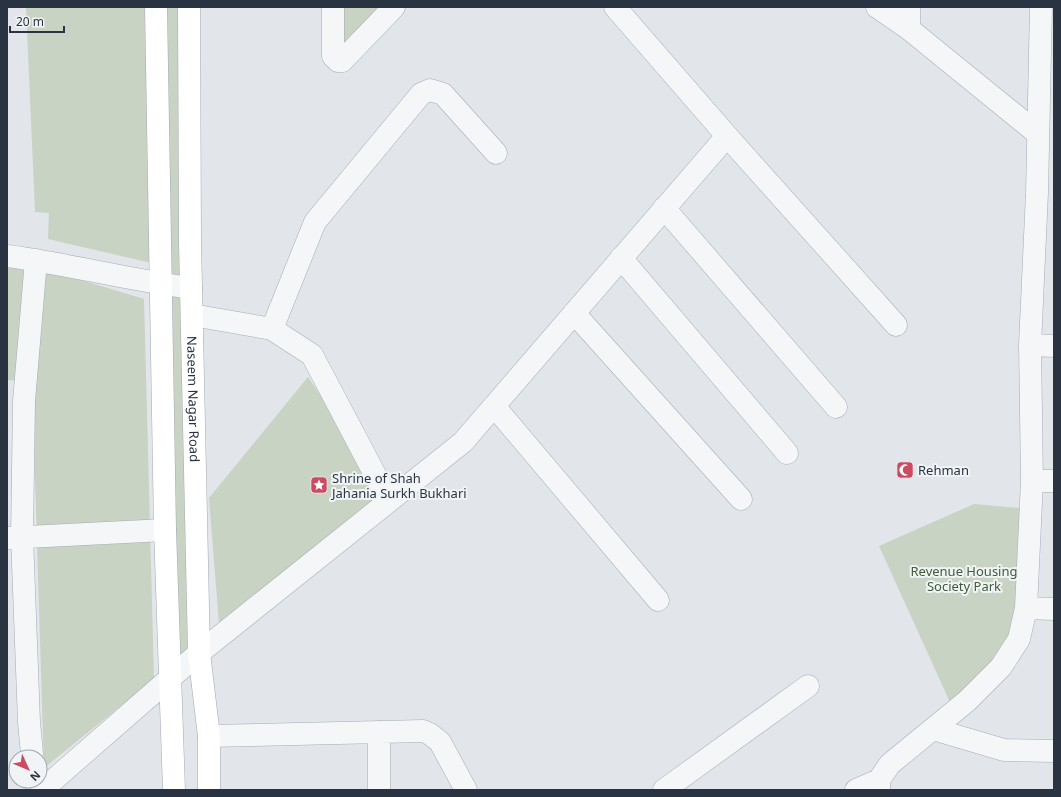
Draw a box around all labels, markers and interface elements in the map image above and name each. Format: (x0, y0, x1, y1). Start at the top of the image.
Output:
scale bar (10, 8, 64, 34)
text: 20 m (16, 13, 44, 30)
street label: Naseem Nagar Road (183, 336, 204, 462)
mosque icon: Rehman (895, 460, 915, 480)
place label: Rehman (918, 461, 969, 479)
place label: Shrine of Shah Jahania Surkh Bukhari (330, 469, 467, 502)
place icon: Shrine of Shah Jahania Surkh Bukhari (309, 475, 329, 495)
park label: Revenue Housing Society Park (910, 562, 1018, 595)
north arrow (8, 749, 48, 789)
text: N (27, 768, 44, 785)

